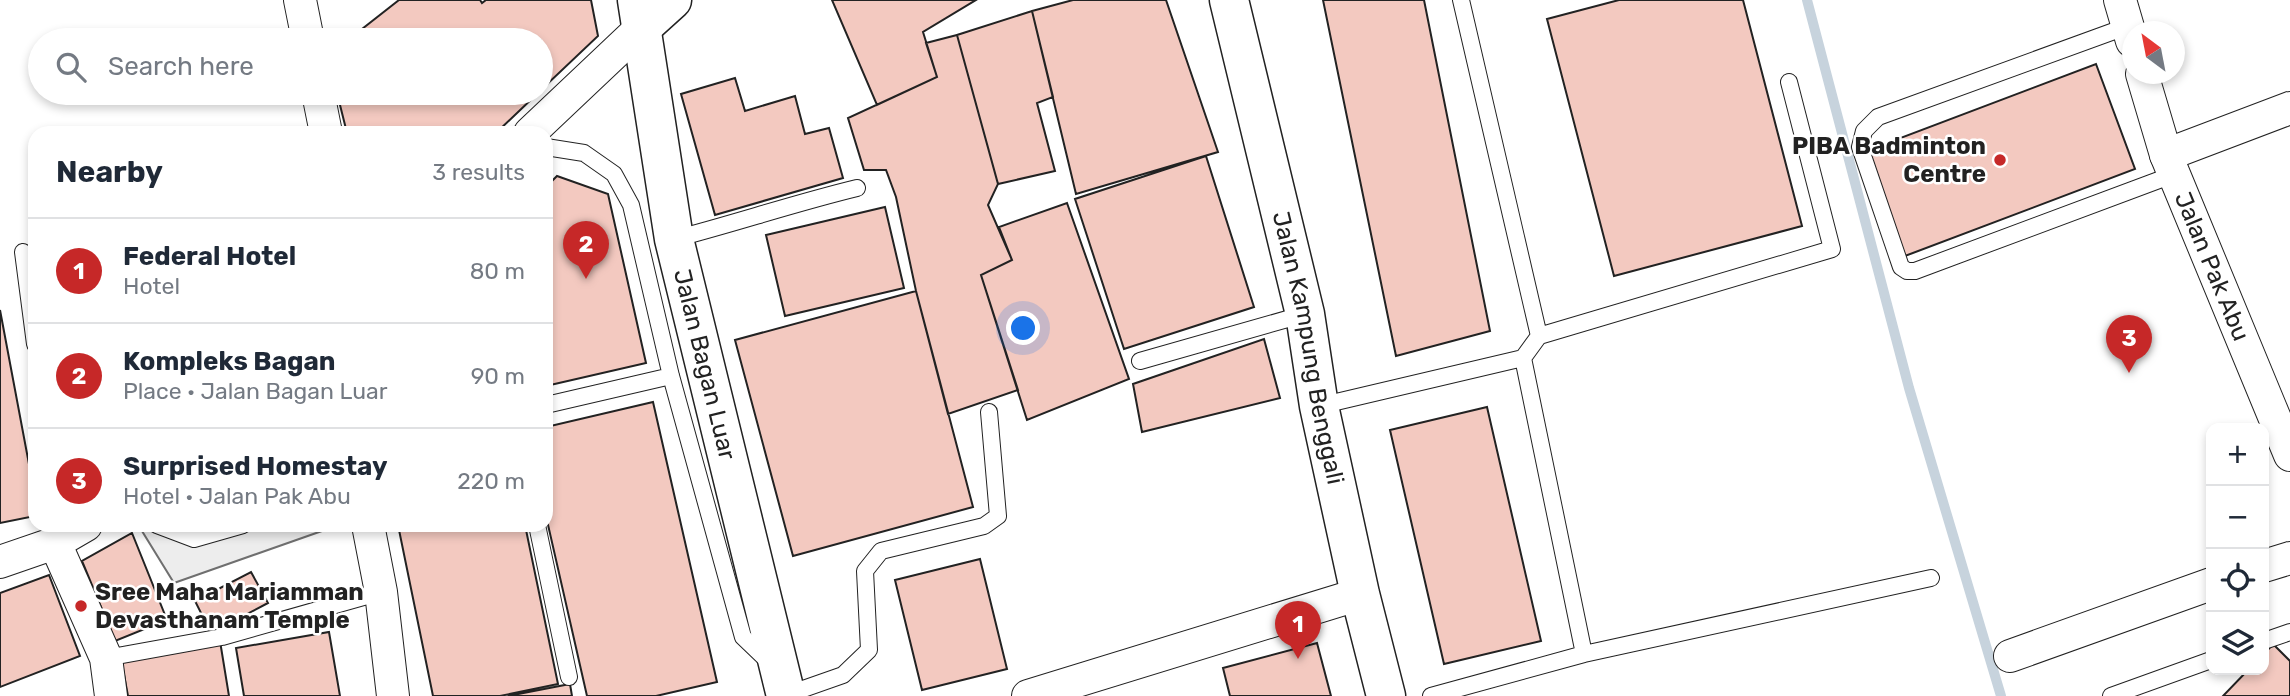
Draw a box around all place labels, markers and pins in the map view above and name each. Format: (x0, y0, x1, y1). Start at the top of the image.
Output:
place label: PIBA Badminton Centre (1792, 132, 1986, 188)
marker: PIBA Badminton Centre (1992, 152, 2008, 168)
pin: 2 (563, 221, 609, 279)
pin: 3 (2106, 315, 2152, 373)
place label: Sree Maha Mariamman Devasthanam Temple (95, 578, 364, 634)
marker: Sree Maha Mariamman Devasthanam Temple (73, 598, 89, 614)
pin: 1 (1275, 601, 1321, 659)

